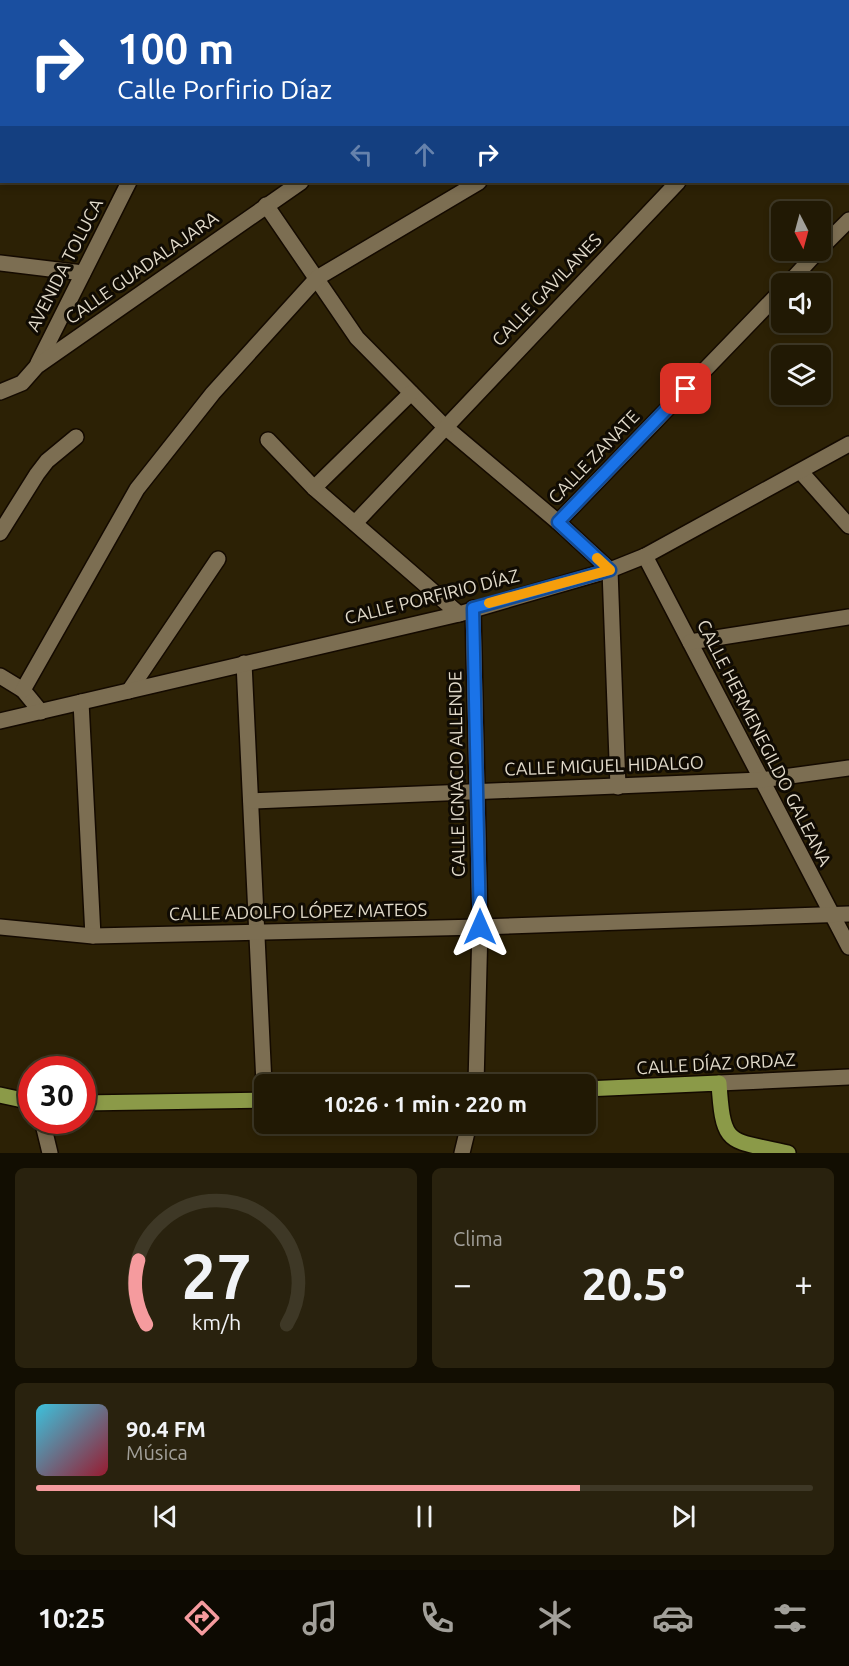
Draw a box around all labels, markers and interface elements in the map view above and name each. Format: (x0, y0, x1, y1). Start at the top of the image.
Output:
icon: right (18, 24, 96, 102)
text: 100 m (117, 25, 234, 72)
text: Calle Porfirio Díaz (117, 74, 332, 104)
icon: left (345, 138, 378, 171)
icon: ahead (408, 138, 441, 171)
icon: right (471, 138, 504, 171)
street label: AVENIDA TOLUCA (22, 195, 106, 334)
north arrow (771, 201, 831, 261)
map controls (771, 201, 831, 405)
street label: CALLE GUADALAJARA (61, 207, 222, 327)
street label: CALLE GAVILANES (488, 229, 605, 350)
button: sound (771, 273, 831, 333)
button: layers (771, 345, 831, 405)
pin (660, 363, 711, 414)
icon: arrive (669, 372, 702, 405)
street label: CALLE ZANATE (544, 406, 643, 507)
street label: CALLE PORFIRIO DÍAZ (342, 564, 521, 627)
street label: CALLE HERMENEGILDO GALEANA (694, 616, 836, 869)
street label: CALLE IGNACIO ALLENDE (444, 671, 468, 877)
street label: CALLE MIGUEL HIDALGO (504, 752, 704, 778)
position arrow (448, 895, 512, 959)
street label: CALLE ADOLFO LÓPEZ MATEOS (169, 898, 427, 923)
street label: CALLE DÍAZ ORDAZ (636, 1048, 796, 1077)
speed limit sign: 30 (18, 1056, 96, 1134)
text: 10:26 · 1 min · 220 m (323, 1091, 527, 1116)
text: Clima (453, 1227, 503, 1250)
text: 27 (181, 1241, 251, 1311)
text: 20.5° (581, 1258, 685, 1309)
text: − (453, 1265, 472, 1302)
text: + (794, 1265, 813, 1302)
text: km/h (191, 1310, 241, 1334)
text: 90.4 FM (126, 1416, 206, 1441)
text: Música (126, 1441, 188, 1464)
icon: previous (149, 1500, 182, 1533)
icon: pause (408, 1500, 441, 1533)
icon: next (667, 1500, 700, 1533)
icon: directions (181, 1597, 223, 1639)
icon: music (299, 1597, 341, 1639)
icon: phone (416, 1597, 458, 1639)
icon: climate (534, 1597, 576, 1639)
icon: car (652, 1597, 694, 1639)
icon: filters (769, 1597, 811, 1639)
text: 10:25 (38, 1603, 105, 1633)

